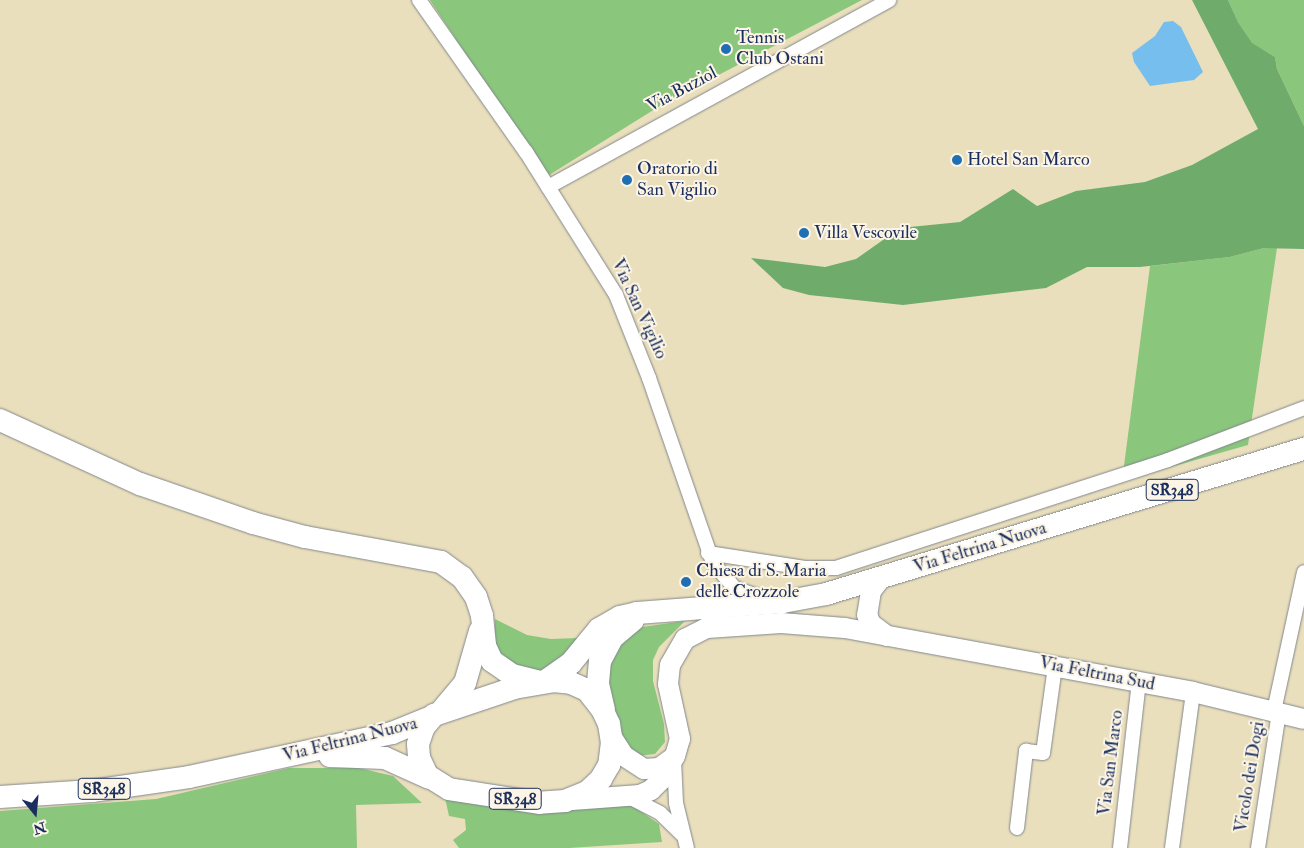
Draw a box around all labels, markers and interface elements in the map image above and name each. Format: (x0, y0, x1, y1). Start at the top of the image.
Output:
place label: Tennis Club Ostani (736, 28, 824, 70)
marker: Tennis Club Ostani (720, 43, 732, 55)
street label: Via Buziol (643, 63, 721, 117)
place label: Hotel San Marco (967, 149, 1090, 171)
marker: Hotel San Marco (951, 154, 963, 166)
place label: Oratorio di San Vigilio (637, 159, 718, 202)
marker: Oratorio di San Vigilio (621, 174, 633, 186)
place label: Villa Vescovile (814, 222, 917, 244)
marker: Villa Vescovile (798, 227, 810, 239)
street label: Via San Vigilio (606, 255, 672, 363)
road number: SR348 (1144, 476, 1200, 504)
street label: Via Feltrina Nuova (911, 518, 1049, 578)
place label: Chiesa di S. Maria delle Crozzole (696, 561, 826, 604)
marker: Chiesa di S. Maria delle Crozzole (680, 576, 692, 588)
street label: Via Feltrina Sud (1037, 652, 1157, 696)
street label: Via San Marco (1094, 709, 1128, 817)
street label: Via Feltrina Nuova (281, 713, 419, 767)
street label: Vicolo dei Dogi (1231, 720, 1269, 834)
road number: SR348 (76, 776, 132, 802)
road number: SR348 (488, 786, 542, 812)
north arrow (10, 788, 60, 838)
text: N (31, 818, 48, 838)

